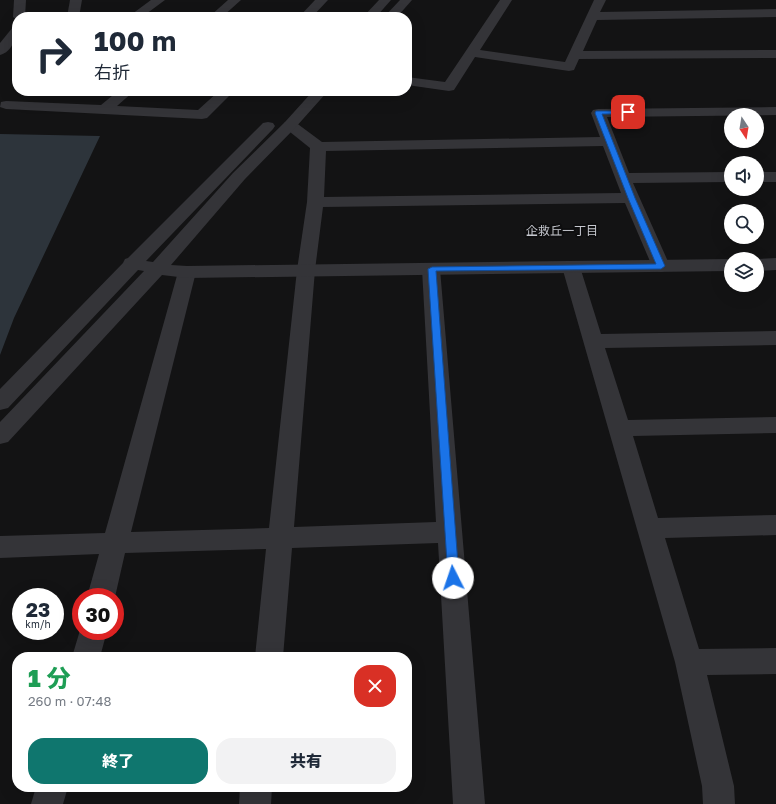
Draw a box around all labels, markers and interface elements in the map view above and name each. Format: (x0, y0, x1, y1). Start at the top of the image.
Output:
text: 100 m (94, 24, 176, 57)
icon: right (28, 28, 80, 80)
text: 右折 (94, 61, 130, 83)
pin (611, 95, 645, 129)
icon: arrive (617, 101, 639, 123)
north arrow (724, 108, 764, 148)
map controls (724, 108, 764, 292)
button: sound (724, 156, 764, 196)
button: search (724, 204, 764, 244)
district label: 企救丘一丁目 (526, 223, 598, 238)
button: layers (724, 252, 764, 292)
position arrow (432, 557, 474, 599)
speed limit sign: 30 (72, 588, 124, 640)
text: 23 (26, 597, 50, 621)
text: km/h (25, 618, 51, 630)
text: 1 分 (28, 663, 71, 692)
button: close (354, 665, 396, 707)
text: 260 m · 07:48 (28, 693, 111, 709)
button: 終了 (28, 738, 208, 784)
button: 共有 (216, 738, 396, 784)

